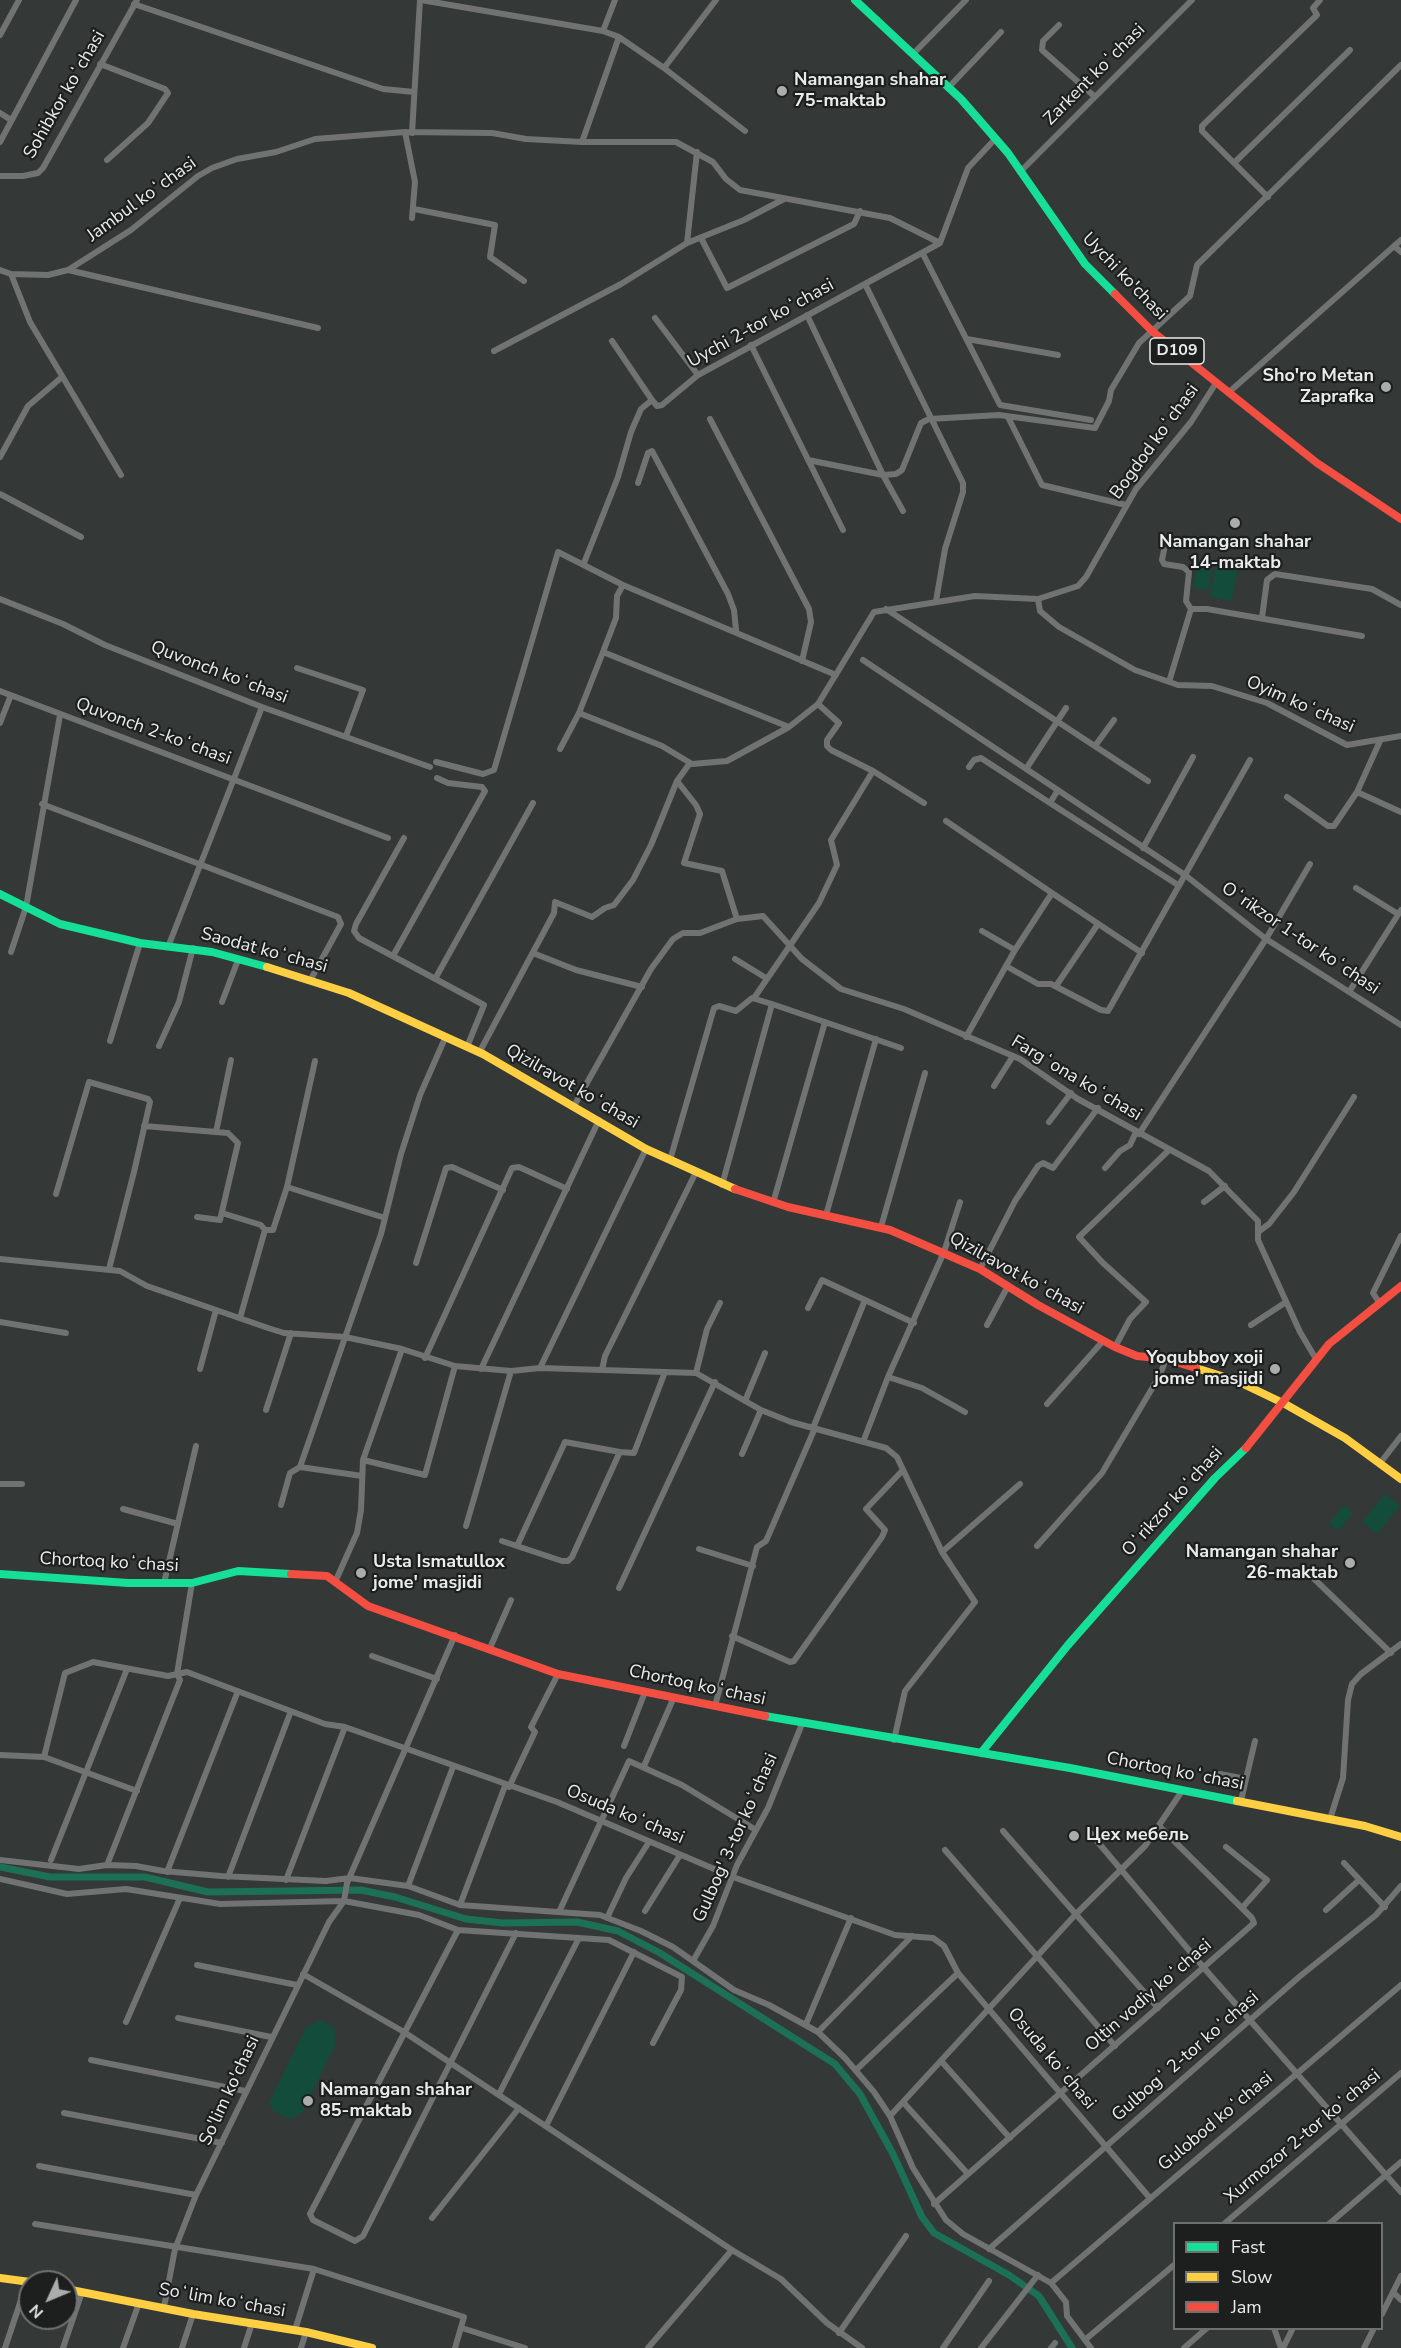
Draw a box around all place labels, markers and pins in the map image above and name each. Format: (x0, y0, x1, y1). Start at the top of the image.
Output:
place label: Namangan shahar 75-maktab (794, 70, 946, 112)
marker: Namangan shahar 75-maktab (775, 84, 789, 98)
place label: Sho'ro Metan Zaprafka (1263, 366, 1374, 409)
marker: Sho'ro Metan Zaprafka (1379, 380, 1393, 394)
marker: Namangan shahar 14-maktab (1228, 516, 1242, 530)
place label: Namangan shahar 14-maktab (1159, 532, 1311, 574)
place label: Yoqubboy xoji jome' masjidi (1146, 1348, 1263, 1390)
marker: Yoqubboy xoji jome' masjidi (1268, 1362, 1282, 1376)
place label: Namangan shahar 26-maktab (1186, 1542, 1338, 1584)
place label: Usta Ismatullox jome' masjidi (373, 1552, 505, 1594)
marker: Namangan shahar 26-maktab (1343, 1556, 1357, 1570)
marker: Usta Ismatullox jome' masjidi (354, 1566, 368, 1580)
place label: Цех мебель (1086, 1825, 1189, 1847)
marker: Цех мебель (1067, 1829, 1081, 1843)
place label: Namangan shahar 85-maktab (320, 2080, 472, 2122)
marker: Namangan shahar 85-maktab (301, 2094, 315, 2108)

